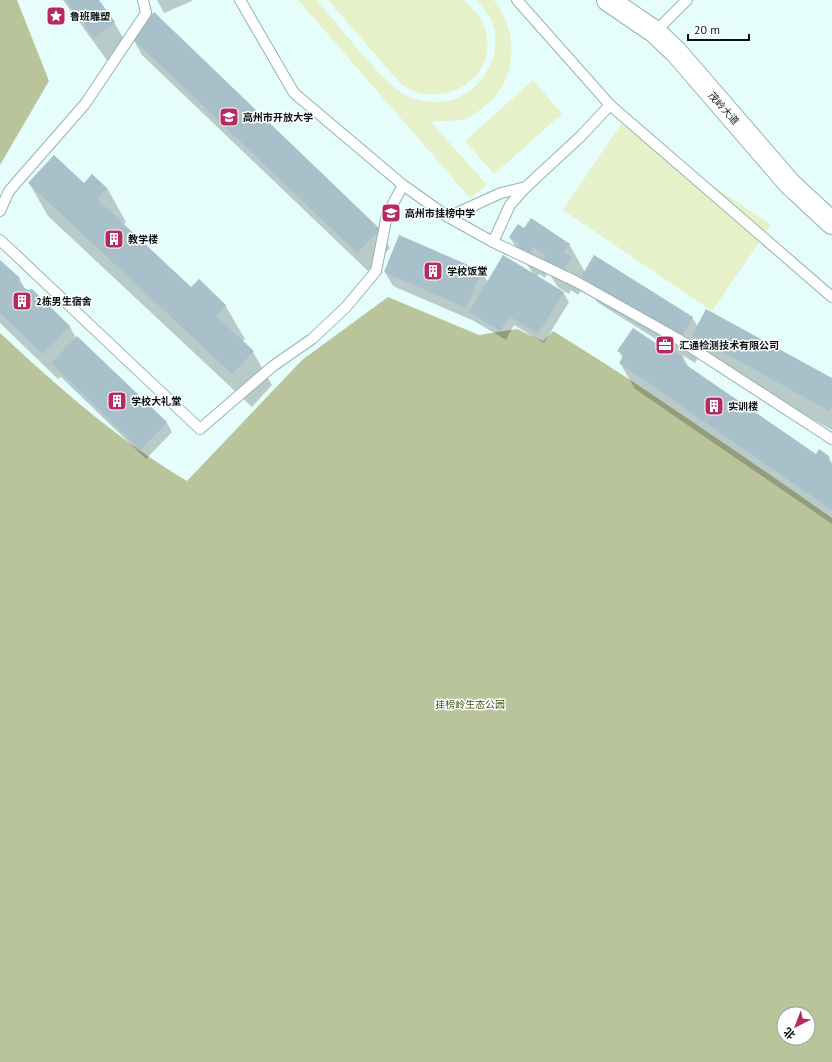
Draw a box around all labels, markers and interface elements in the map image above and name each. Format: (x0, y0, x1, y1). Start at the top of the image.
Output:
place icon: 鲁班雕塑 (45, 5, 67, 27)
place label: 鲁班雕塑 (70, 10, 110, 23)
scale bar (688, 16, 749, 42)
text: 20 m (694, 22, 720, 37)
street label: 茂岭大道 (705, 89, 742, 128)
school or university icon: 高州市开放大学 (218, 106, 240, 128)
place label: 高州市开放大学 (243, 111, 313, 124)
school or university icon: 高州市挂榜中学 (380, 202, 402, 224)
place label: 高州市挂榜中学 (405, 207, 475, 220)
building icon: 教学楼 (103, 228, 125, 250)
place label: 教学楼 (128, 233, 158, 246)
building icon: 学校饭堂 (422, 260, 444, 282)
place label: 学校饭堂 (447, 265, 487, 278)
building icon: 2栋男生宿舍 (11, 290, 33, 312)
place label: 2栋男生宿舍 (36, 295, 92, 308)
office icon: 汇通检测技术有限公司 (654, 334, 676, 356)
place label: 汇通检测技术有限公司 (679, 339, 779, 352)
building icon: 学校大礼堂 (106, 390, 128, 412)
place label: 学校大礼堂 (131, 395, 181, 408)
building icon: 实训楼 (703, 395, 725, 417)
place label: 实训楼 (728, 400, 758, 413)
park label: 挂榜岭生态公园 (435, 698, 505, 711)
north arrow (776, 1006, 816, 1046)
text: 北 (781, 1025, 798, 1042)

